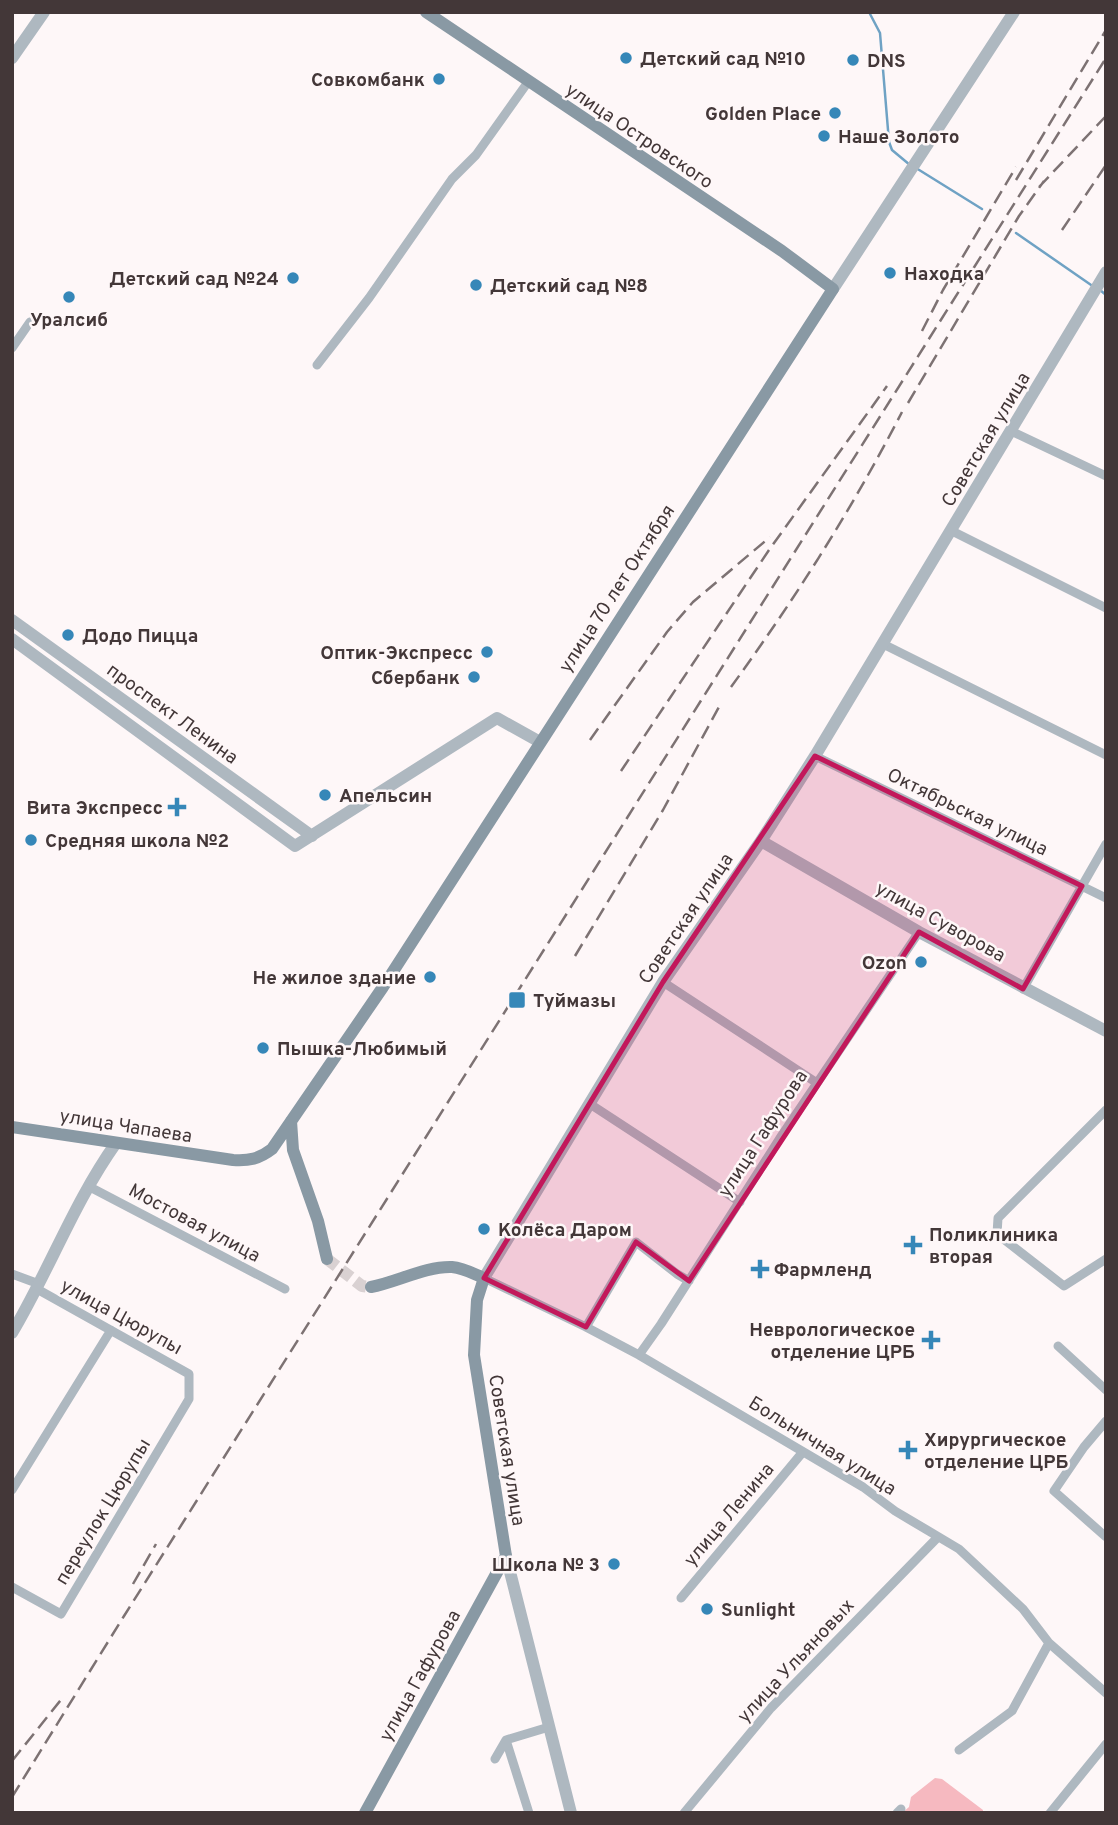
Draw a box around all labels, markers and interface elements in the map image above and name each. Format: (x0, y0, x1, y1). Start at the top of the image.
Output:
place label: Детский сад №10 (640, 48, 806, 72)
marker: Детский сад №10 (618, 50, 634, 66)
place label: DNS (867, 50, 906, 74)
marker: DNS (845, 52, 861, 68)
place label: Совкомбанк (311, 69, 425, 93)
marker: Совкомбанк (431, 71, 447, 87)
street label: улица Островского (560, 78, 717, 195)
place label: Golden Place (705, 103, 821, 127)
marker: Golden Place (827, 105, 843, 121)
place label: Наше Золото (838, 126, 960, 150)
marker: Наше Золото (816, 128, 832, 144)
place label: Находка (904, 263, 984, 287)
marker: Находка (882, 265, 898, 281)
place label: Детский сад №24 (109, 268, 279, 292)
marker: Детский сад №24 (285, 270, 301, 286)
place label: Детский сад №8 (490, 275, 648, 299)
marker: Детский сад №8 (468, 277, 484, 293)
marker: Уралсиб (61, 289, 77, 305)
place label: Уралсиб (30, 309, 108, 333)
street label: Советская улица (937, 368, 1036, 512)
street label: улица 70 лет Октября (554, 501, 681, 678)
place label: Додо Пицца (82, 625, 198, 649)
marker: Додо Пицца (60, 627, 76, 643)
place label: Оптик-Экспресс (320, 642, 473, 666)
marker: Оптик-Экспресс (479, 644, 495, 660)
street label: проспект Ленина (101, 659, 242, 770)
place label: Сбербанк (371, 667, 460, 691)
marker: Сбербанк (466, 669, 482, 685)
street label: Октябрьская улица (883, 763, 1051, 862)
place label: Апельсин (339, 785, 432, 809)
marker: Апельсин (317, 787, 333, 803)
place label: Вита Экспресс (26, 797, 163, 821)
marker: Вита Экспресс (169, 799, 185, 815)
place label: Средняя школа №2 (45, 830, 229, 854)
marker: Средняя школа №2 (23, 832, 39, 848)
street label: Советская улица (634, 849, 739, 989)
street label: улица Суворова (871, 877, 1009, 968)
place label: Ozon (862, 952, 907, 976)
marker: Ozon (913, 954, 929, 970)
place label: Не жилое здание (252, 967, 416, 991)
marker: Не жилое здание (422, 969, 438, 985)
marker: Туймазы (507, 990, 527, 1010)
place label: Туймазы (533, 990, 616, 1014)
place label: Пышка-Любимый (277, 1038, 447, 1062)
marker: Пышка-Любимый (255, 1040, 271, 1056)
street label: улица Гафурова (714, 1066, 814, 1202)
street label: улица Чапаева (58, 1105, 194, 1149)
street label: Мостовая улица (124, 1179, 264, 1269)
place label: Колёса Даром (498, 1219, 632, 1243)
marker: Колёса Даром (476, 1221, 492, 1237)
place label: Поликлиника вторая (929, 1224, 1058, 1270)
marker: Поликлиника вторая (903, 1235, 923, 1255)
place label: Фармленд (774, 1259, 872, 1283)
marker: Фармленд (752, 1261, 768, 1277)
street label: улица Цюрупы (56, 1274, 186, 1361)
place label: Неврологическое отделение ЦРБ (749, 1319, 915, 1365)
marker: Неврологическое отделение ЦРБ (921, 1330, 941, 1350)
street label: Советская улица (482, 1373, 530, 1528)
street label: Больничная улица (744, 1392, 900, 1502)
place label: Хирургическое отделение ЦРБ (924, 1429, 1068, 1475)
street label: переулок Цюрупы (51, 1434, 157, 1590)
marker: Хирургическое отделение ЦРБ (898, 1440, 918, 1460)
street label: улица Ленина (679, 1458, 780, 1572)
place label: Школа № 3 (492, 1554, 600, 1578)
marker: Школа № 3 (606, 1556, 622, 1572)
street label: улица Ульяновых (733, 1594, 860, 1728)
place label: Sunlight (721, 1599, 795, 1623)
marker: Sunlight (699, 1601, 715, 1617)
street label: улица Гафурова (375, 1606, 467, 1746)

